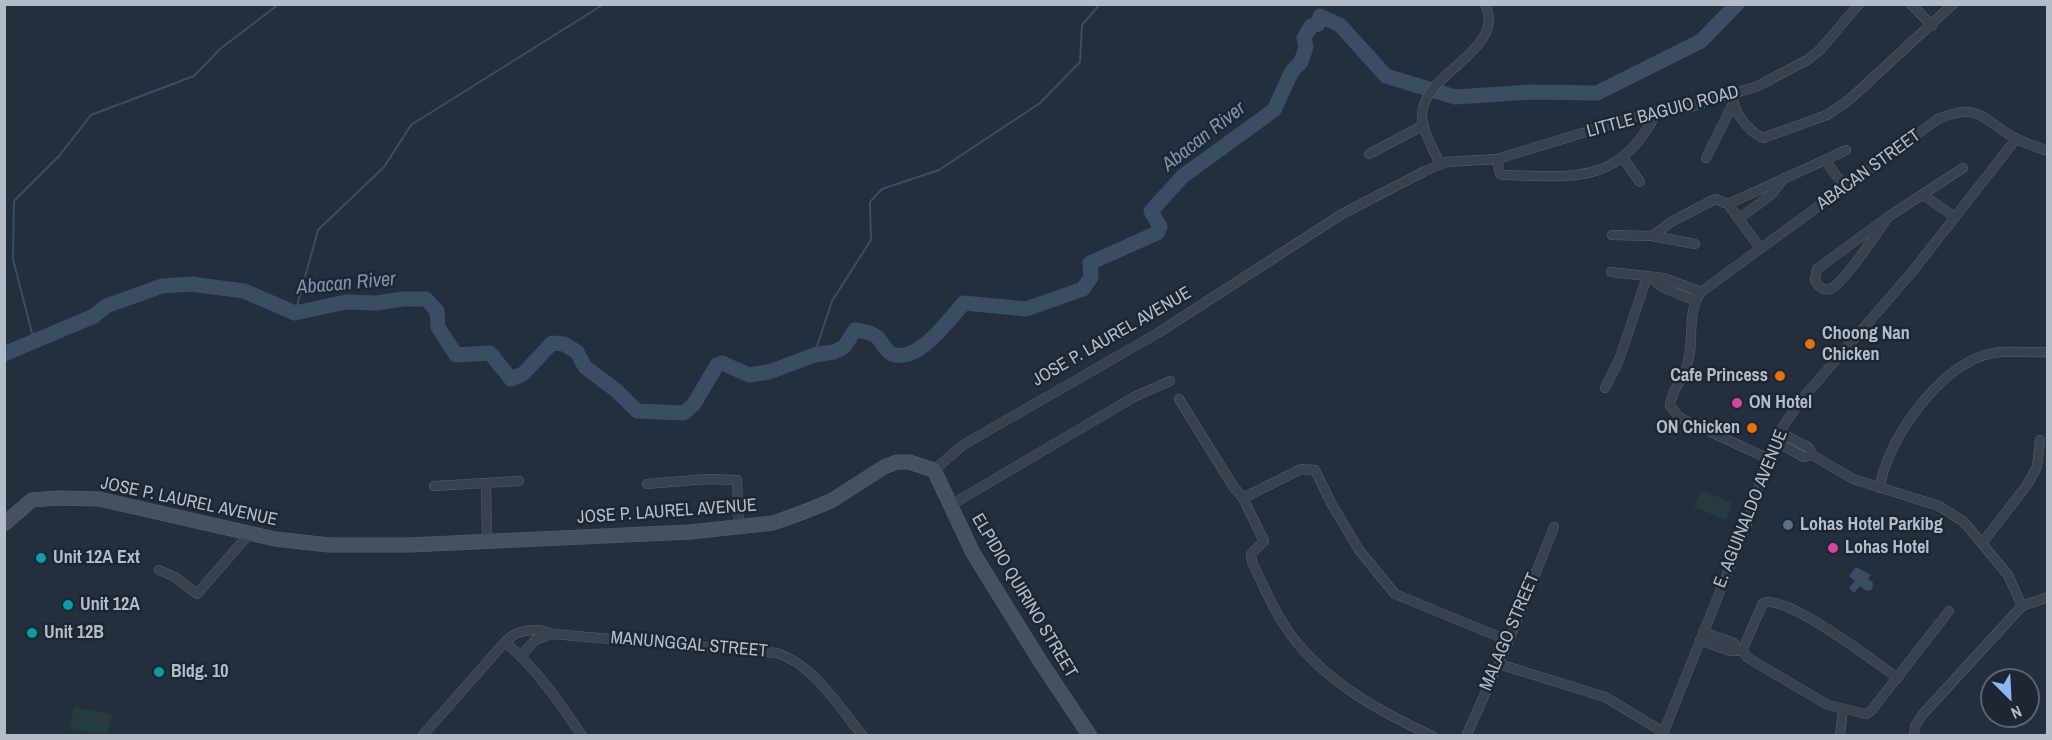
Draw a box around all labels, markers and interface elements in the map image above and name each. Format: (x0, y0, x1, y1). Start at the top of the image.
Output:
street label: LITTLE BAGUIO ROAD (1585, 81, 1741, 143)
water label: Abacan River (1157, 97, 1251, 177)
street label: ABACAN STREET (1813, 125, 1925, 215)
water label: Abacan River (295, 268, 397, 300)
street label: JOSE P. LAUREL AVENUE (1029, 283, 1195, 391)
place label: Choong Nan Chicken (1822, 323, 1910, 366)
marker: Choong Nan Chicken (1803, 337, 1817, 351)
place label: Cafe Princess (1670, 365, 1768, 387)
marker: Cafe Princess (1773, 369, 1787, 383)
place label: ON Hotel (1749, 392, 1812, 414)
marker: ON Hotel (1730, 396, 1744, 410)
place label: ON Chicken (1656, 417, 1740, 439)
marker: ON Chicken (1745, 421, 1759, 435)
street label: E. AGUINALDO AVENUE (1709, 427, 1793, 591)
street label: JOSE P. LAUREL AVENUE (99, 473, 279, 531)
street label: JOSE P. LAUREL AVENUE (576, 495, 758, 529)
street label: ELPIDIO QUIRINO STREET (966, 510, 1082, 682)
place label: Lohas Hotel Parkibg (1800, 514, 1943, 536)
marker: Lohas Hotel Parkibg (1781, 518, 1795, 532)
place label: Lohas Hotel (1845, 537, 1929, 559)
marker: Lohas Hotel (1826, 541, 1840, 555)
place label: Unit 12A Ext (53, 547, 140, 569)
marker: Unit 12A Ext (34, 551, 48, 565)
street label: MALAGO STREET (1476, 570, 1544, 694)
place label: Unit 12A (80, 594, 140, 616)
marker: Unit 12A (61, 598, 75, 612)
place label: Unit 12B (44, 622, 104, 644)
marker: Unit 12B (25, 626, 39, 640)
street label: MANUNGGAL STREET (610, 627, 768, 663)
place label: Bldg. 10 (171, 661, 228, 683)
marker: Bldg. 10 (152, 665, 166, 679)
north arrow (1980, 668, 2040, 728)
text: N (2008, 701, 2025, 725)

